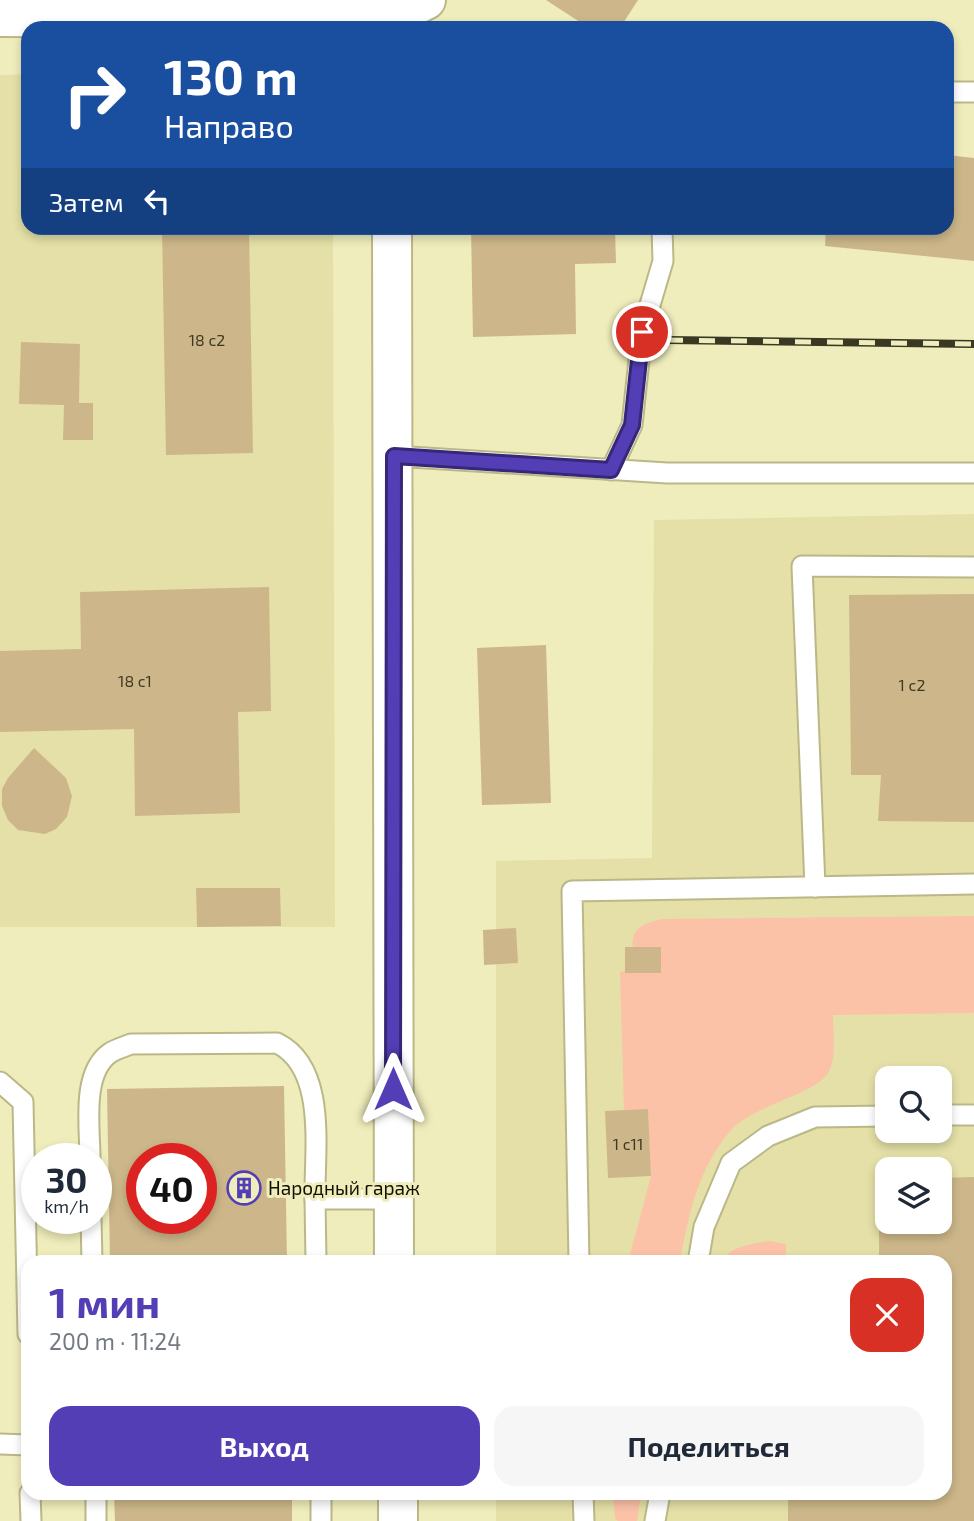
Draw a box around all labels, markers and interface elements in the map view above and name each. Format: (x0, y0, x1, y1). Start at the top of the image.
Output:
text: 130 m (164, 46, 298, 105)
icon: right (49, 49, 140, 140)
text: Направо (164, 106, 294, 144)
icon: left (138, 182, 176, 220)
text: Затем (49, 186, 124, 217)
pin (612, 302, 672, 362)
icon: arrive (623, 313, 661, 351)
house number: 18 с2 (189, 330, 225, 349)
house number: 18 с1 (118, 671, 152, 690)
house number: 1 с2 (899, 675, 925, 694)
position arrow (356, 1052, 430, 1126)
map controls (875, 1066, 952, 1234)
button: search (875, 1066, 952, 1143)
house number: 1 с11 (613, 1134, 643, 1153)
speed limit sign: 40 (126, 1143, 217, 1234)
button: layers (875, 1157, 952, 1234)
text: 30 (46, 1158, 87, 1200)
building icon: Народный гараж (225, 1169, 263, 1207)
place label: Народный гараж (268, 1176, 420, 1199)
text: km/h (44, 1195, 89, 1217)
text: 1 мин (49, 1276, 160, 1326)
button: close (850, 1278, 924, 1352)
text: 200 m · 11:24 (49, 1327, 181, 1355)
button: Выход (49, 1406, 480, 1486)
button: Поделиться (494, 1406, 924, 1486)

